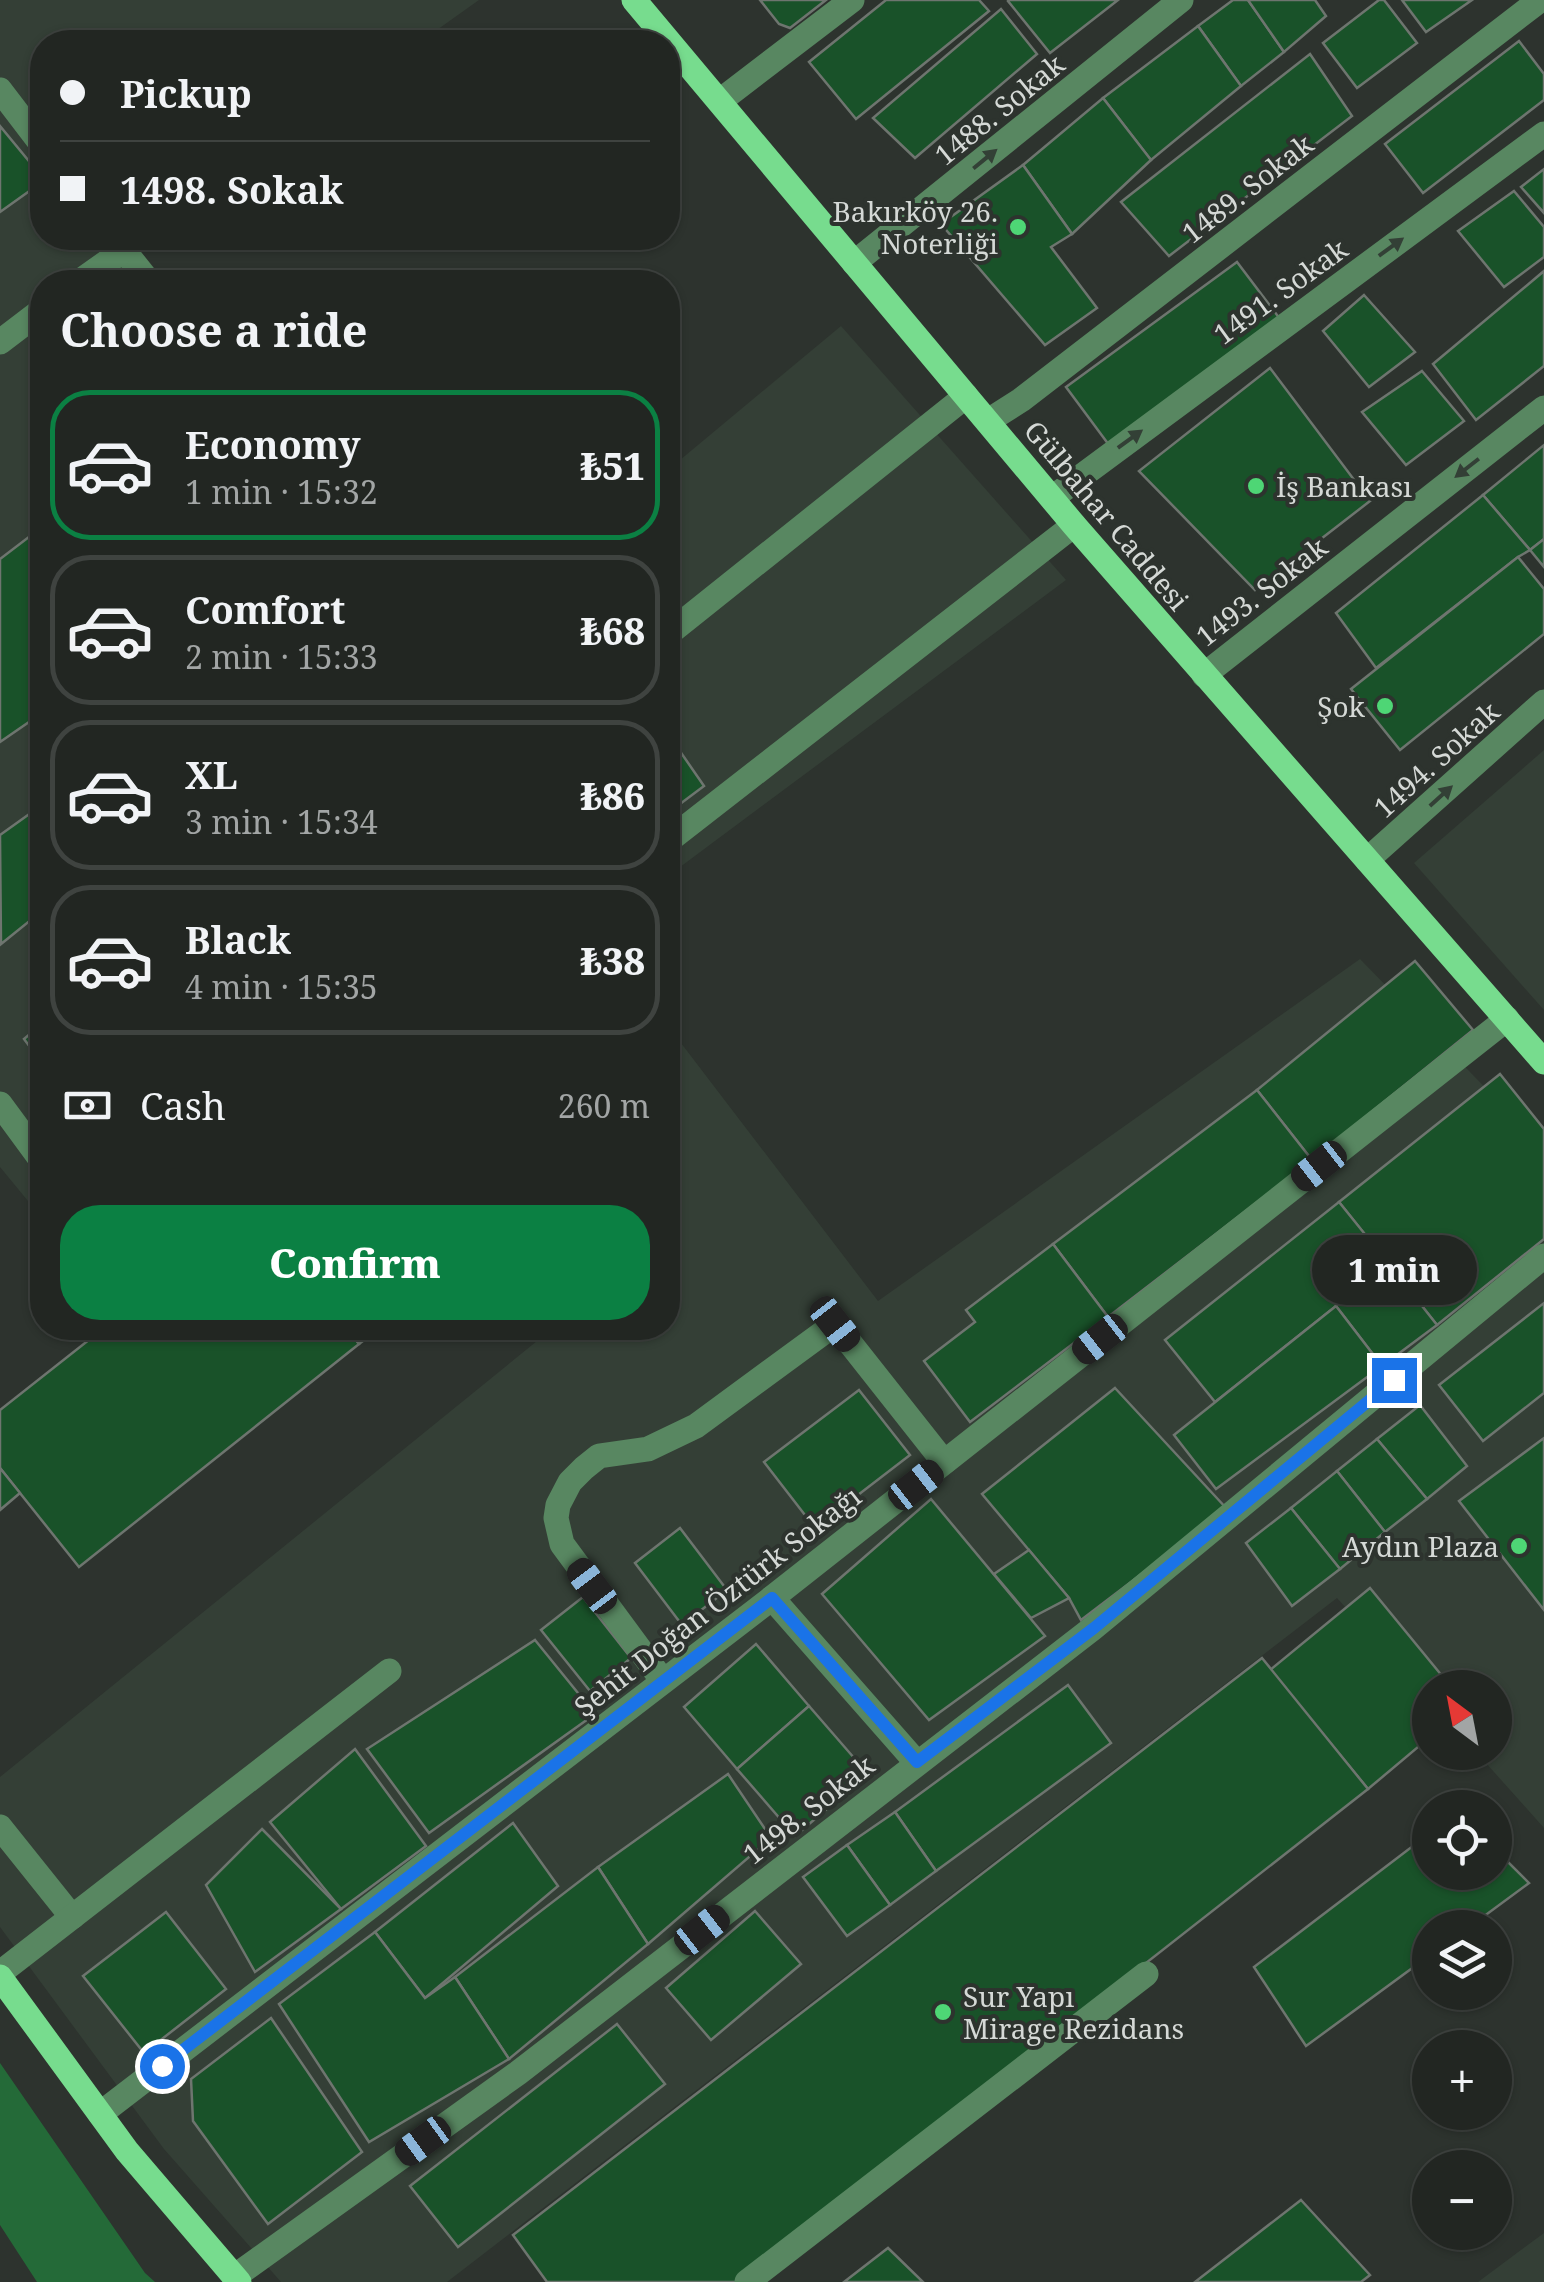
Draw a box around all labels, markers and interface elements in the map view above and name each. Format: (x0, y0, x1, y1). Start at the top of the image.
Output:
street label: 1488. Sokak (926, 45, 1072, 173)
text: Pickup (120, 67, 252, 119)
street label: 1489. Sokak (1174, 124, 1321, 251)
one-way arrow (972, 149, 998, 170)
text: 1498. Sokak (120, 163, 343, 215)
place label: Bakırköy 26. Noterliği (833, 192, 998, 262)
marker: Bakırköy 26. Noterliği (1007, 216, 1029, 238)
street label: 1491. Sokak (1205, 229, 1355, 352)
one-way arrow (1378, 237, 1404, 257)
text: Choose a ride (60, 299, 368, 360)
street label: Gülbahar Caddesi (1016, 412, 1198, 618)
text: Economy (185, 418, 361, 470)
icon: car (65, 420, 155, 510)
one-way arrow (1116, 430, 1143, 450)
text: ₺51 (580, 439, 645, 491)
one-way arrow (1454, 457, 1480, 478)
place label: İş Bankası (1276, 467, 1412, 505)
text: 1 min · 15:32 (185, 470, 378, 513)
marker: İş Bankası (1245, 475, 1267, 497)
street label: 1493. Sokak (1188, 527, 1335, 654)
text: Comfort (185, 583, 345, 635)
icon: car (65, 585, 155, 675)
text: ₺68 (580, 604, 645, 656)
text: 2 min · 15:33 (185, 635, 378, 678)
place label: Şok (1317, 687, 1366, 725)
street label: 1494. Sokak (1365, 692, 1507, 826)
marker: Şok (1374, 695, 1396, 717)
text: XL (185, 748, 238, 800)
icon: car (65, 750, 155, 840)
text: ₺86 (580, 769, 645, 821)
one-way arrow (1429, 785, 1453, 808)
text: 3 min · 15:34 (185, 800, 378, 843)
text: Black (185, 913, 291, 965)
icon: car (65, 915, 155, 1005)
text: ₺38 (580, 934, 645, 986)
text: 4 min · 15:35 (185, 965, 378, 1008)
icon: cash (60, 1078, 115, 1133)
text: Cash (140, 1079, 226, 1131)
text: 260 m (558, 1084, 650, 1127)
car (1286, 1136, 1352, 1196)
button: Confirm (60, 1205, 650, 1320)
callout: 1 min (1312, 1235, 1476, 1305)
text: 1 min (1349, 1248, 1440, 1291)
car (805, 1291, 865, 1357)
car (1067, 1309, 1133, 1369)
route end (1372, 1358, 1417, 1403)
car (883, 1455, 949, 1515)
street label: Şehit Doğan Öztürk Sokağı (566, 1477, 868, 1725)
place label: Aydın Plaza (1342, 1527, 1499, 1565)
marker: Aydın Plaza (1508, 1535, 1530, 1557)
car (562, 1553, 622, 1619)
north arrow (1412, 1670, 1512, 1770)
map controls (1412, 1670, 1512, 2250)
street label: 1498. Sokak (735, 1745, 882, 1872)
button: locate (1412, 1790, 1512, 1890)
car (669, 1900, 735, 1960)
button: layers (1412, 1910, 1512, 2010)
place label: Sur Yapı Mirage Rezidans (963, 1977, 1184, 2047)
marker: Sur Yapı Mirage Rezidans (932, 2001, 954, 2023)
button: + (1412, 2030, 1512, 2130)
route start (140, 2044, 185, 2089)
car (390, 2111, 456, 2171)
button: − (1412, 2150, 1512, 2250)

